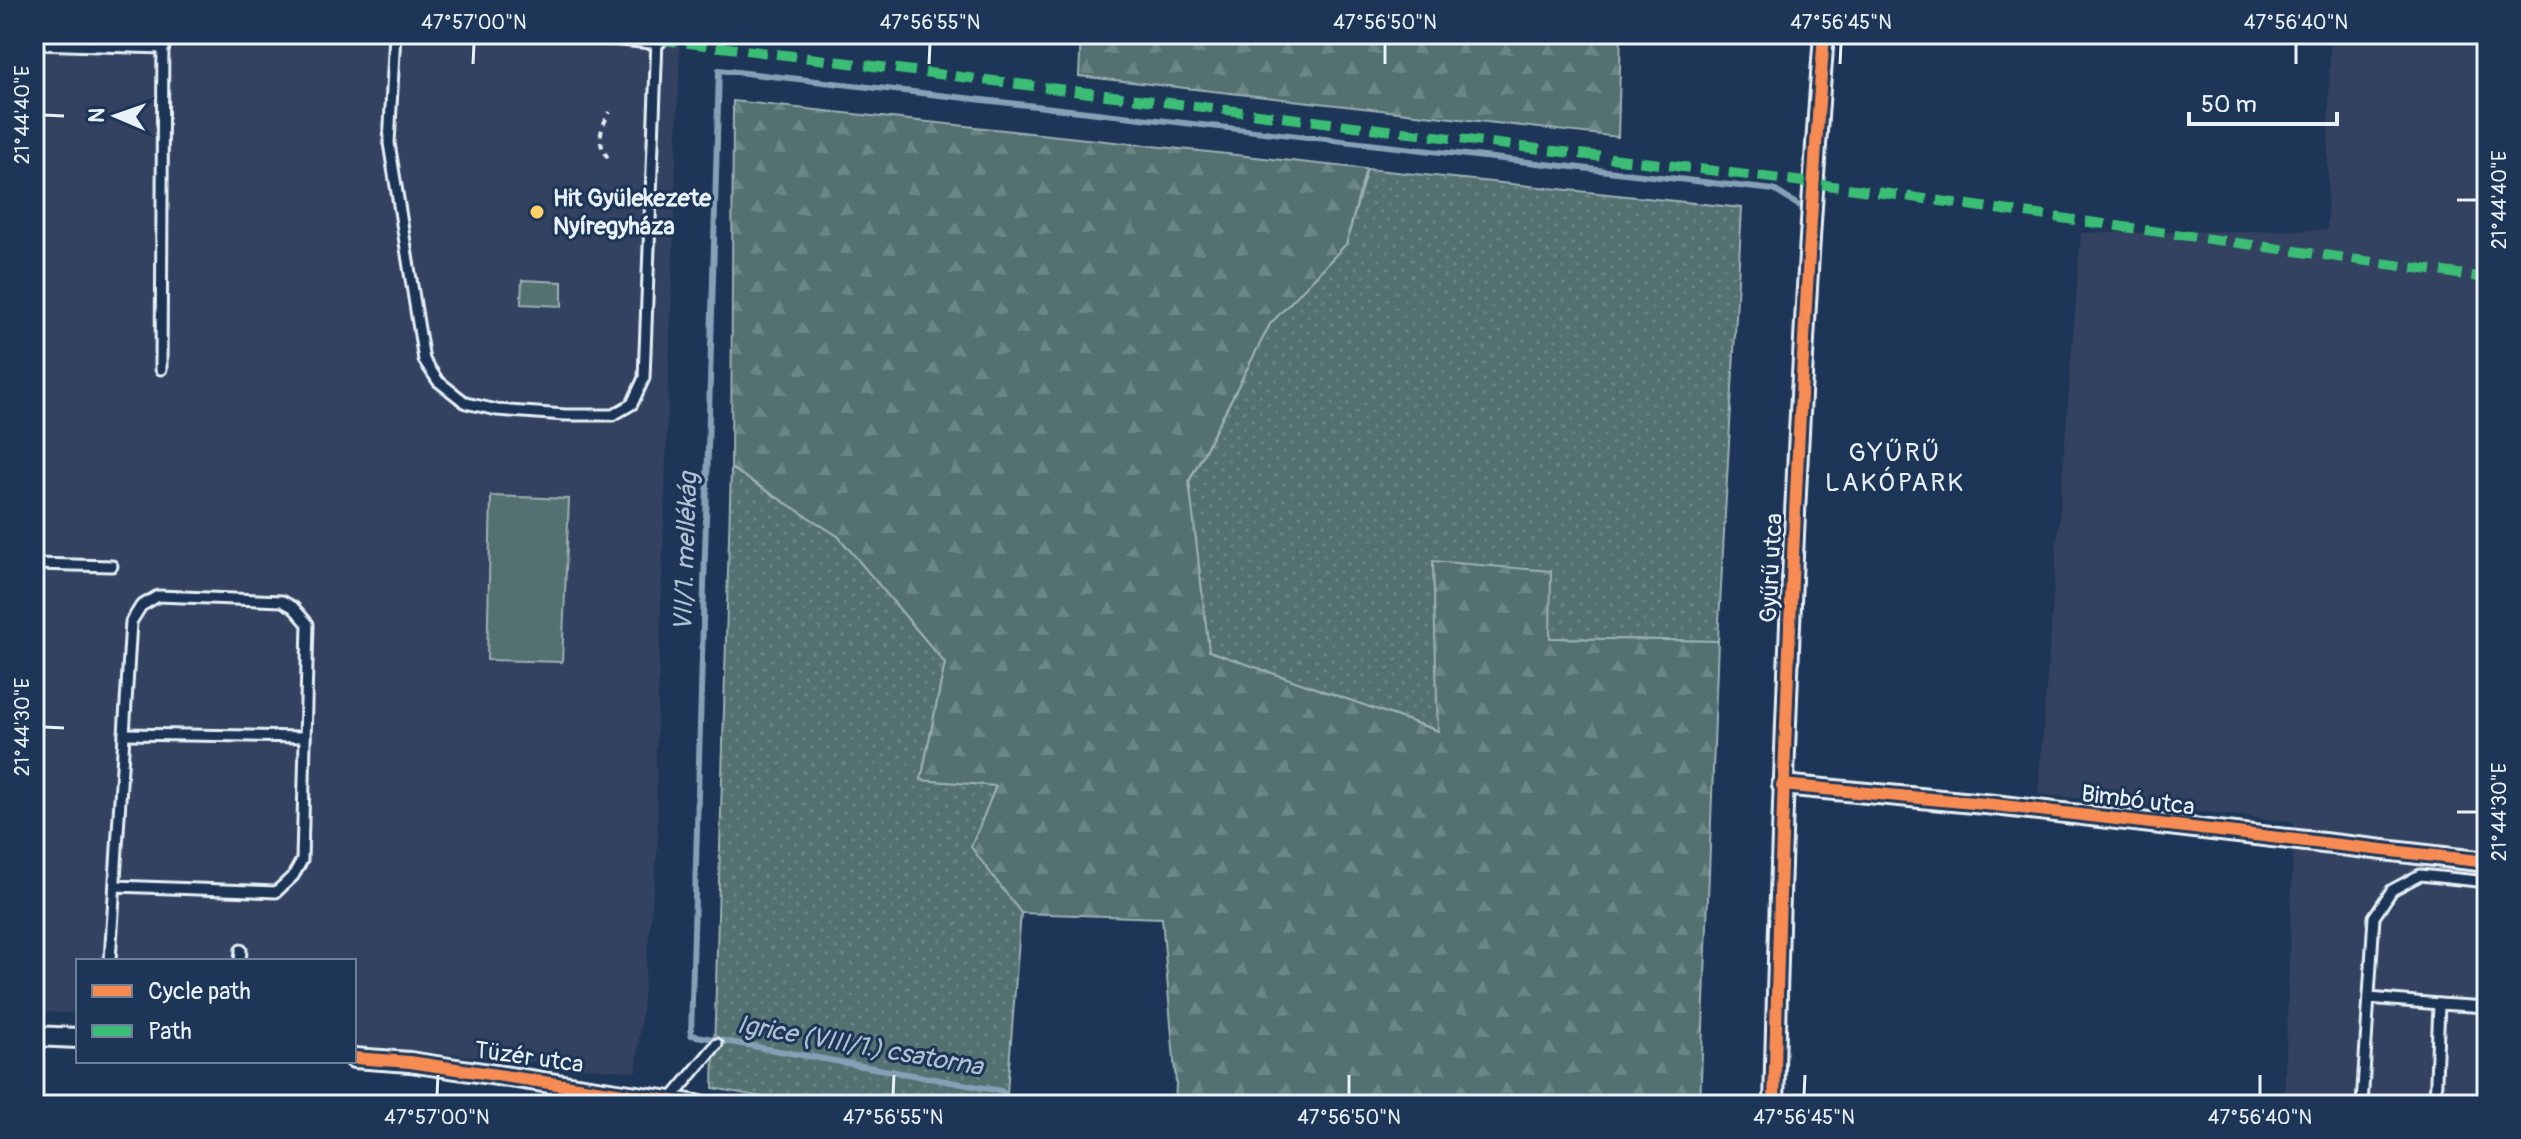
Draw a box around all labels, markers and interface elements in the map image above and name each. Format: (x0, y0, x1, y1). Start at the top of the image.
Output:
text: 47°57'00"N (421, 10, 527, 35)
text: 47°56'55"N (880, 10, 980, 35)
text: 47°56'50"N (1333, 10, 1437, 35)
text: 47°56'45"N (1790, 10, 1892, 35)
text: 47°56'40"N (2244, 10, 2348, 35)
text: 21°44'40"E (10, 66, 35, 164)
north arrow (76, 76, 156, 156)
scale bar (2189, 76, 2337, 126)
text: 50 m (2201, 90, 2257, 119)
text: N (83, 107, 111, 123)
text: 21°44'40"E (2487, 151, 2512, 249)
place label: Hit Gyülekezete Nyíregyháza (553, 184, 712, 241)
marker: Hit Gyülekezete Nyíregyháza (528, 203, 546, 221)
district label: GYŰRŰ LAKÓPARK (1825, 437, 1965, 499)
water label: VII/1. mellékág (667, 470, 705, 632)
street label: Gyűrű utca (1754, 512, 1789, 624)
text: 21°44'30"E (10, 678, 35, 776)
text: 21°44'30"E (2487, 763, 2512, 861)
street label: Bimbó utca (2080, 779, 2196, 822)
legend (76, 959, 356, 1063)
text: Cycle path (148, 977, 251, 1006)
water label: Igrice (VIII/1.) csatorna (735, 1009, 987, 1084)
text: Path (148, 1017, 192, 1046)
street label: Tüzér utca (472, 1035, 585, 1080)
text: 47°57'00"N (384, 1105, 490, 1130)
text: 47°56'55"N (843, 1105, 943, 1130)
text: 47°56'50"N (1297, 1105, 1401, 1130)
text: 47°56'45"N (1753, 1105, 1855, 1130)
text: 47°56'40"N (2208, 1105, 2312, 1130)

